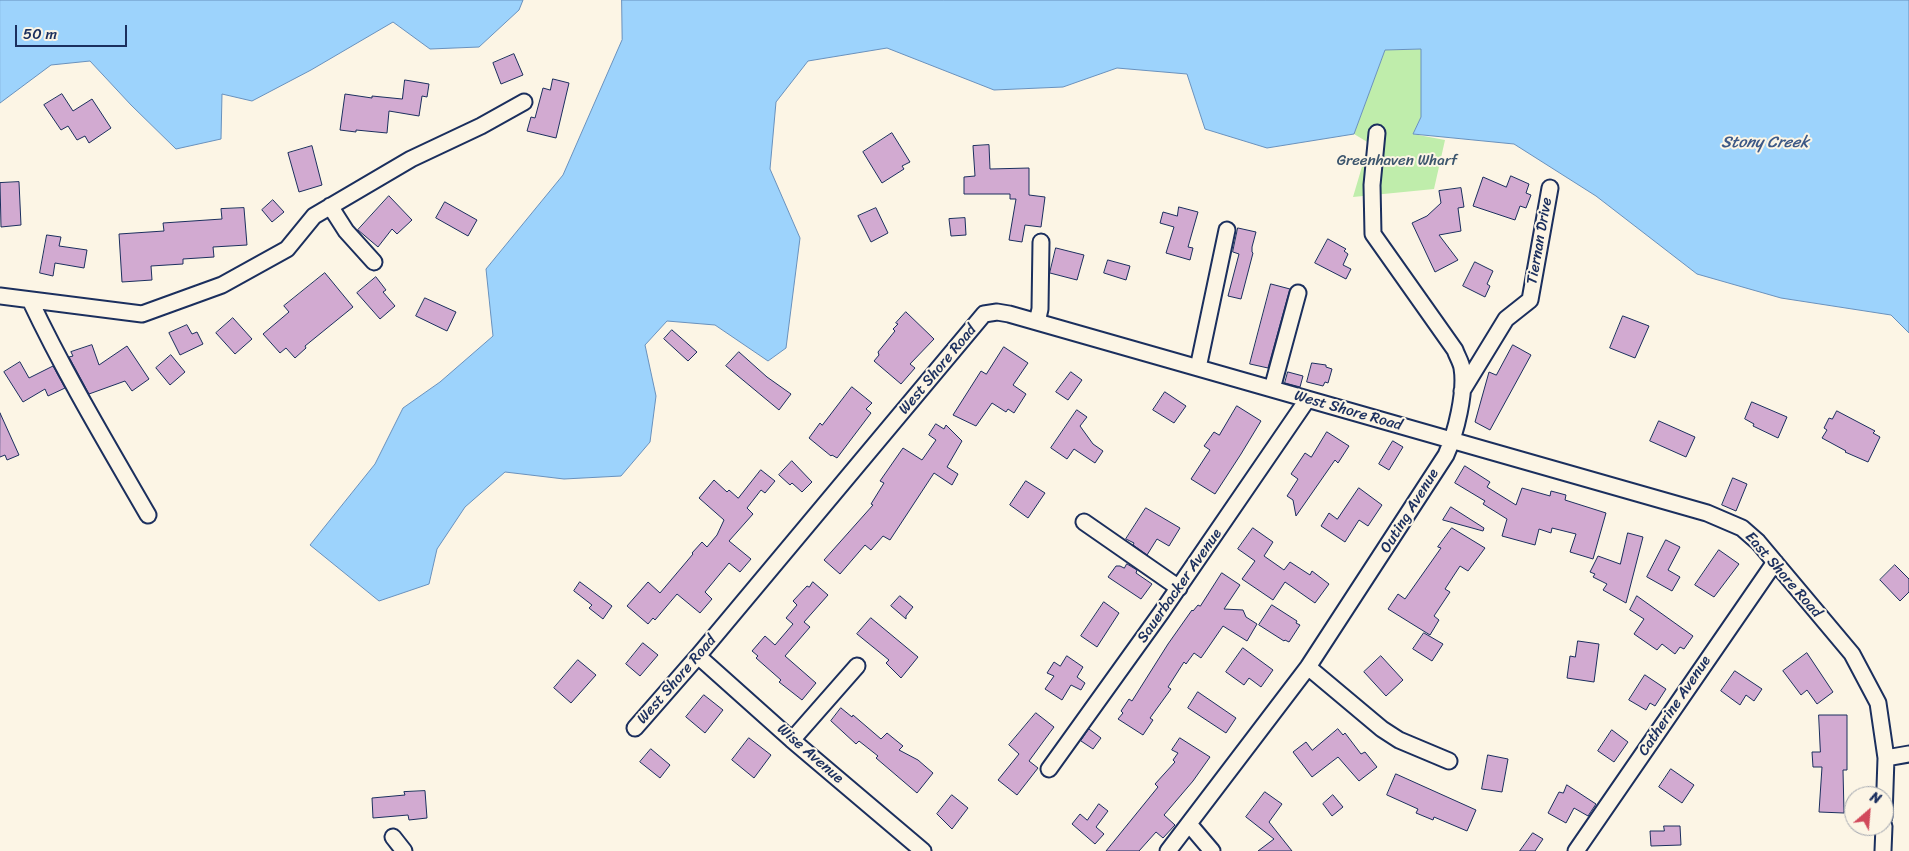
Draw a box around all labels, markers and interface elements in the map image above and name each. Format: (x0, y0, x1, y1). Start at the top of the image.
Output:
scale bar (18, 15, 130, 47)
text: 50 m (23, 21, 57, 47)
water label: Stony Creek (1721, 133, 1809, 153)
park label: Greenhaven Wharf (1337, 152, 1457, 170)
street label: Tiernan Drive (1524, 196, 1556, 286)
street label: West Shore Road (895, 322, 981, 418)
street label: West Shore Road (1292, 387, 1404, 435)
street label: Outing Avenue (1377, 466, 1443, 556)
street label: Sauerbacker Avenue (1134, 526, 1226, 646)
street label: East Shore Road (1741, 528, 1825, 622)
street label: West Shore Road (634, 632, 720, 728)
street label: Catherine Avenue (1635, 653, 1715, 759)
street label: Wise Avenue (773, 720, 847, 788)
text: N (1866, 785, 1886, 811)
north arrow (1844, 786, 1894, 836)

